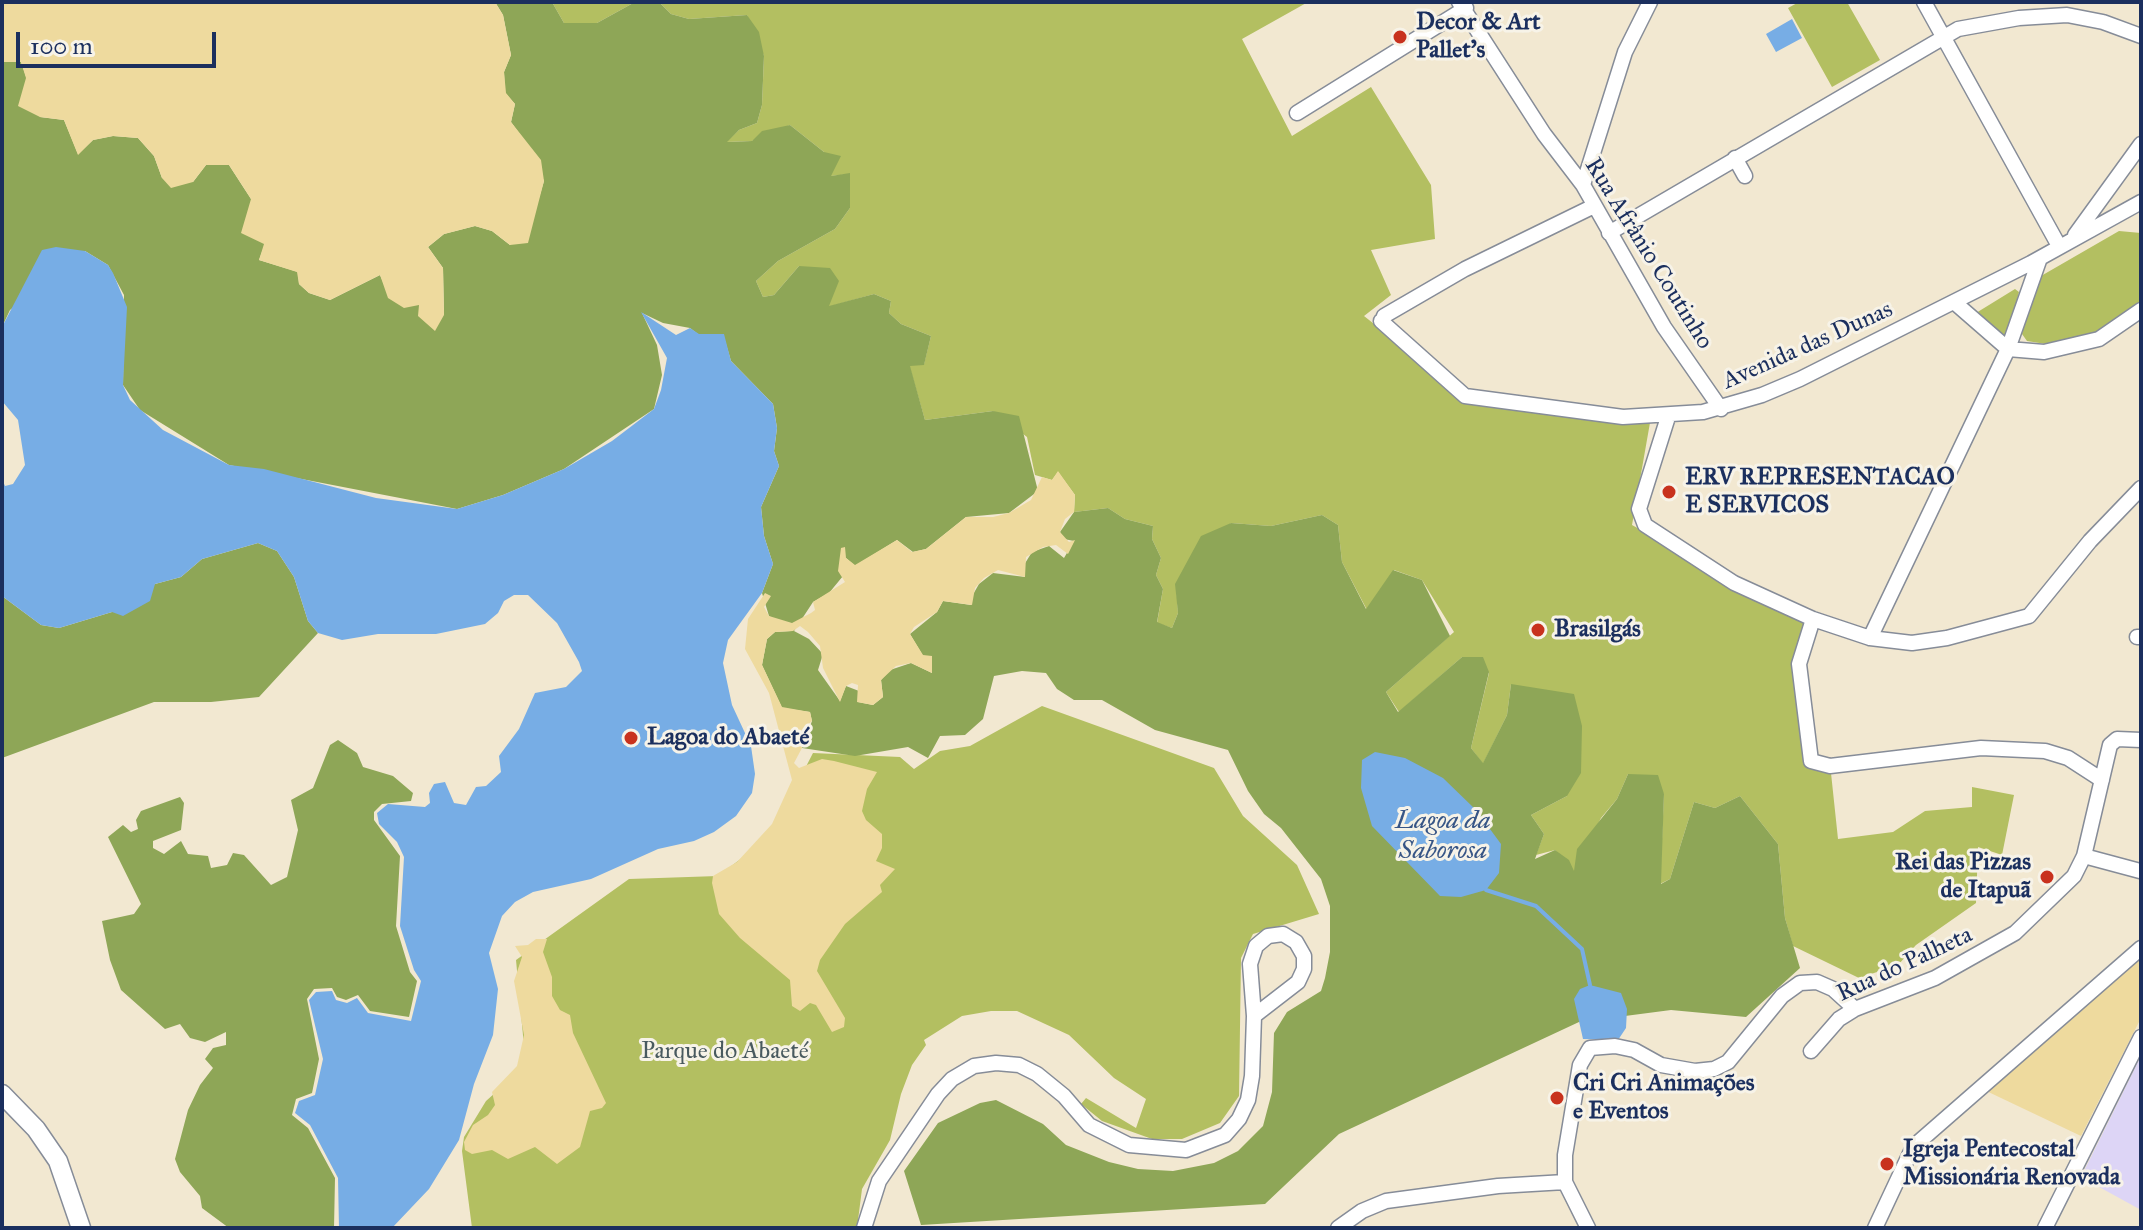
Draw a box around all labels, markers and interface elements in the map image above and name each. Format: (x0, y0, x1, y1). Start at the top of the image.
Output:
place label: Decor & Art Pallet's (1416, 9, 1541, 65)
scale bar (20, 16, 220, 66)
marker: Decor & Art Pallet's (1391, 28, 1409, 46)
text: 100 m (30, 31, 93, 61)
street label: Rua Afrânio Coutinho (1577, 153, 1719, 355)
street label: Avenida das Dunas (1719, 296, 1897, 396)
place label: ERV REPRESENTACAO E SERVICOS (1685, 464, 1955, 520)
marker: ERV REPRESENTACAO E SERVICOS (1660, 483, 1678, 501)
place label: Brasilgás (1554, 616, 1641, 644)
marker: Brasilgás (1529, 621, 1547, 639)
place label: Lagoa do Abaeté (647, 724, 810, 752)
marker: Lagoa do Abaeté (622, 729, 640, 747)
water label: Lagoa da Saborosa (1395, 806, 1491, 868)
place label: Rei das Pizzas de Itapuã (1895, 849, 2031, 905)
marker: Rei das Pizzas de Itapuã (2038, 868, 2056, 886)
street label: Rua do Palheta (1833, 921, 1977, 1009)
park label: Parque do Abaeté (641, 1038, 809, 1066)
place label: Cri Cri Animações e Eventos (1573, 1070, 1754, 1126)
marker: Cri Cri Animações e Eventos (1548, 1089, 1566, 1107)
place label: Igreja Pentecostal Missionária Renovada (1903, 1136, 2120, 1192)
marker: Igreja Pentecostal Missionária Renovada (1878, 1155, 1896, 1173)

